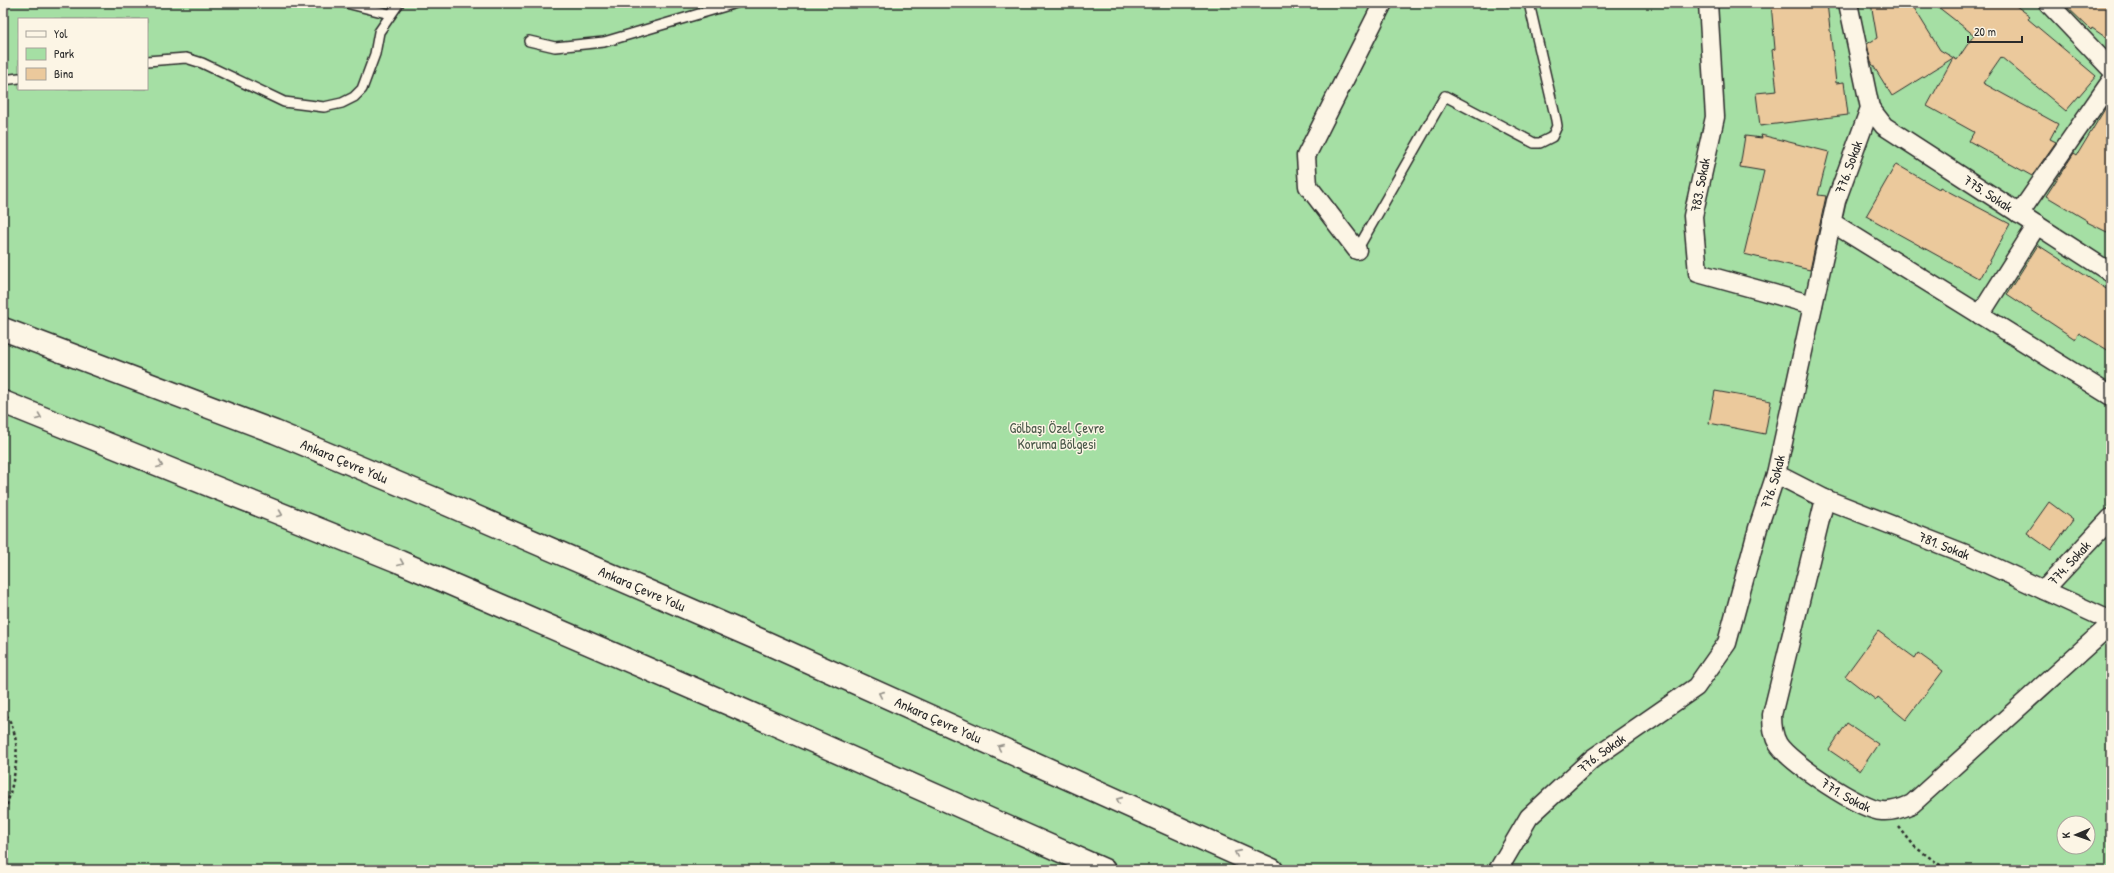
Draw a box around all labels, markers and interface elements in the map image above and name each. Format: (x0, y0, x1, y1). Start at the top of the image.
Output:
legend (18, 18, 148, 90)
scale bar (1968, 18, 2022, 44)
text: 20 m (1974, 23, 1996, 40)
text: Yol (54, 25, 68, 42)
text: Park (54, 45, 74, 62)
text: Bina (54, 65, 73, 82)
street label: 776. Sokak (1830, 138, 1866, 196)
street label: 783. Sokak (1685, 156, 1714, 214)
street label: 775. Sokak (1960, 170, 2017, 216)
one-way arrow (36, 412, 43, 420)
park label: Gölbaşı Özel Çevre Koruma Bölgesi (1009, 418, 1105, 454)
street label: Ankara Çevre Yolu (298, 434, 391, 487)
street label: 776. Sokak (1755, 453, 1789, 511)
one-way arrow (156, 461, 163, 469)
one-way arrow (276, 509, 284, 517)
street label: 781. Sokak (1916, 527, 1973, 564)
street label: 774. Sokak (2043, 536, 2095, 589)
one-way arrow (397, 558, 404, 566)
street label: Ankara Çevre Yolu (596, 561, 689, 616)
one-way arrow (878, 691, 885, 699)
street label: Ankara Çevre Yolu (892, 692, 985, 747)
street label: 776. Sokak (1573, 729, 1629, 777)
one-way arrow (996, 744, 1004, 752)
street label: 771. Sokak (1818, 773, 1874, 816)
one-way arrow (1115, 797, 1123, 805)
north arrow (2056, 815, 2096, 855)
text: K (2059, 832, 2073, 838)
one-way arrow (1234, 850, 1241, 858)

